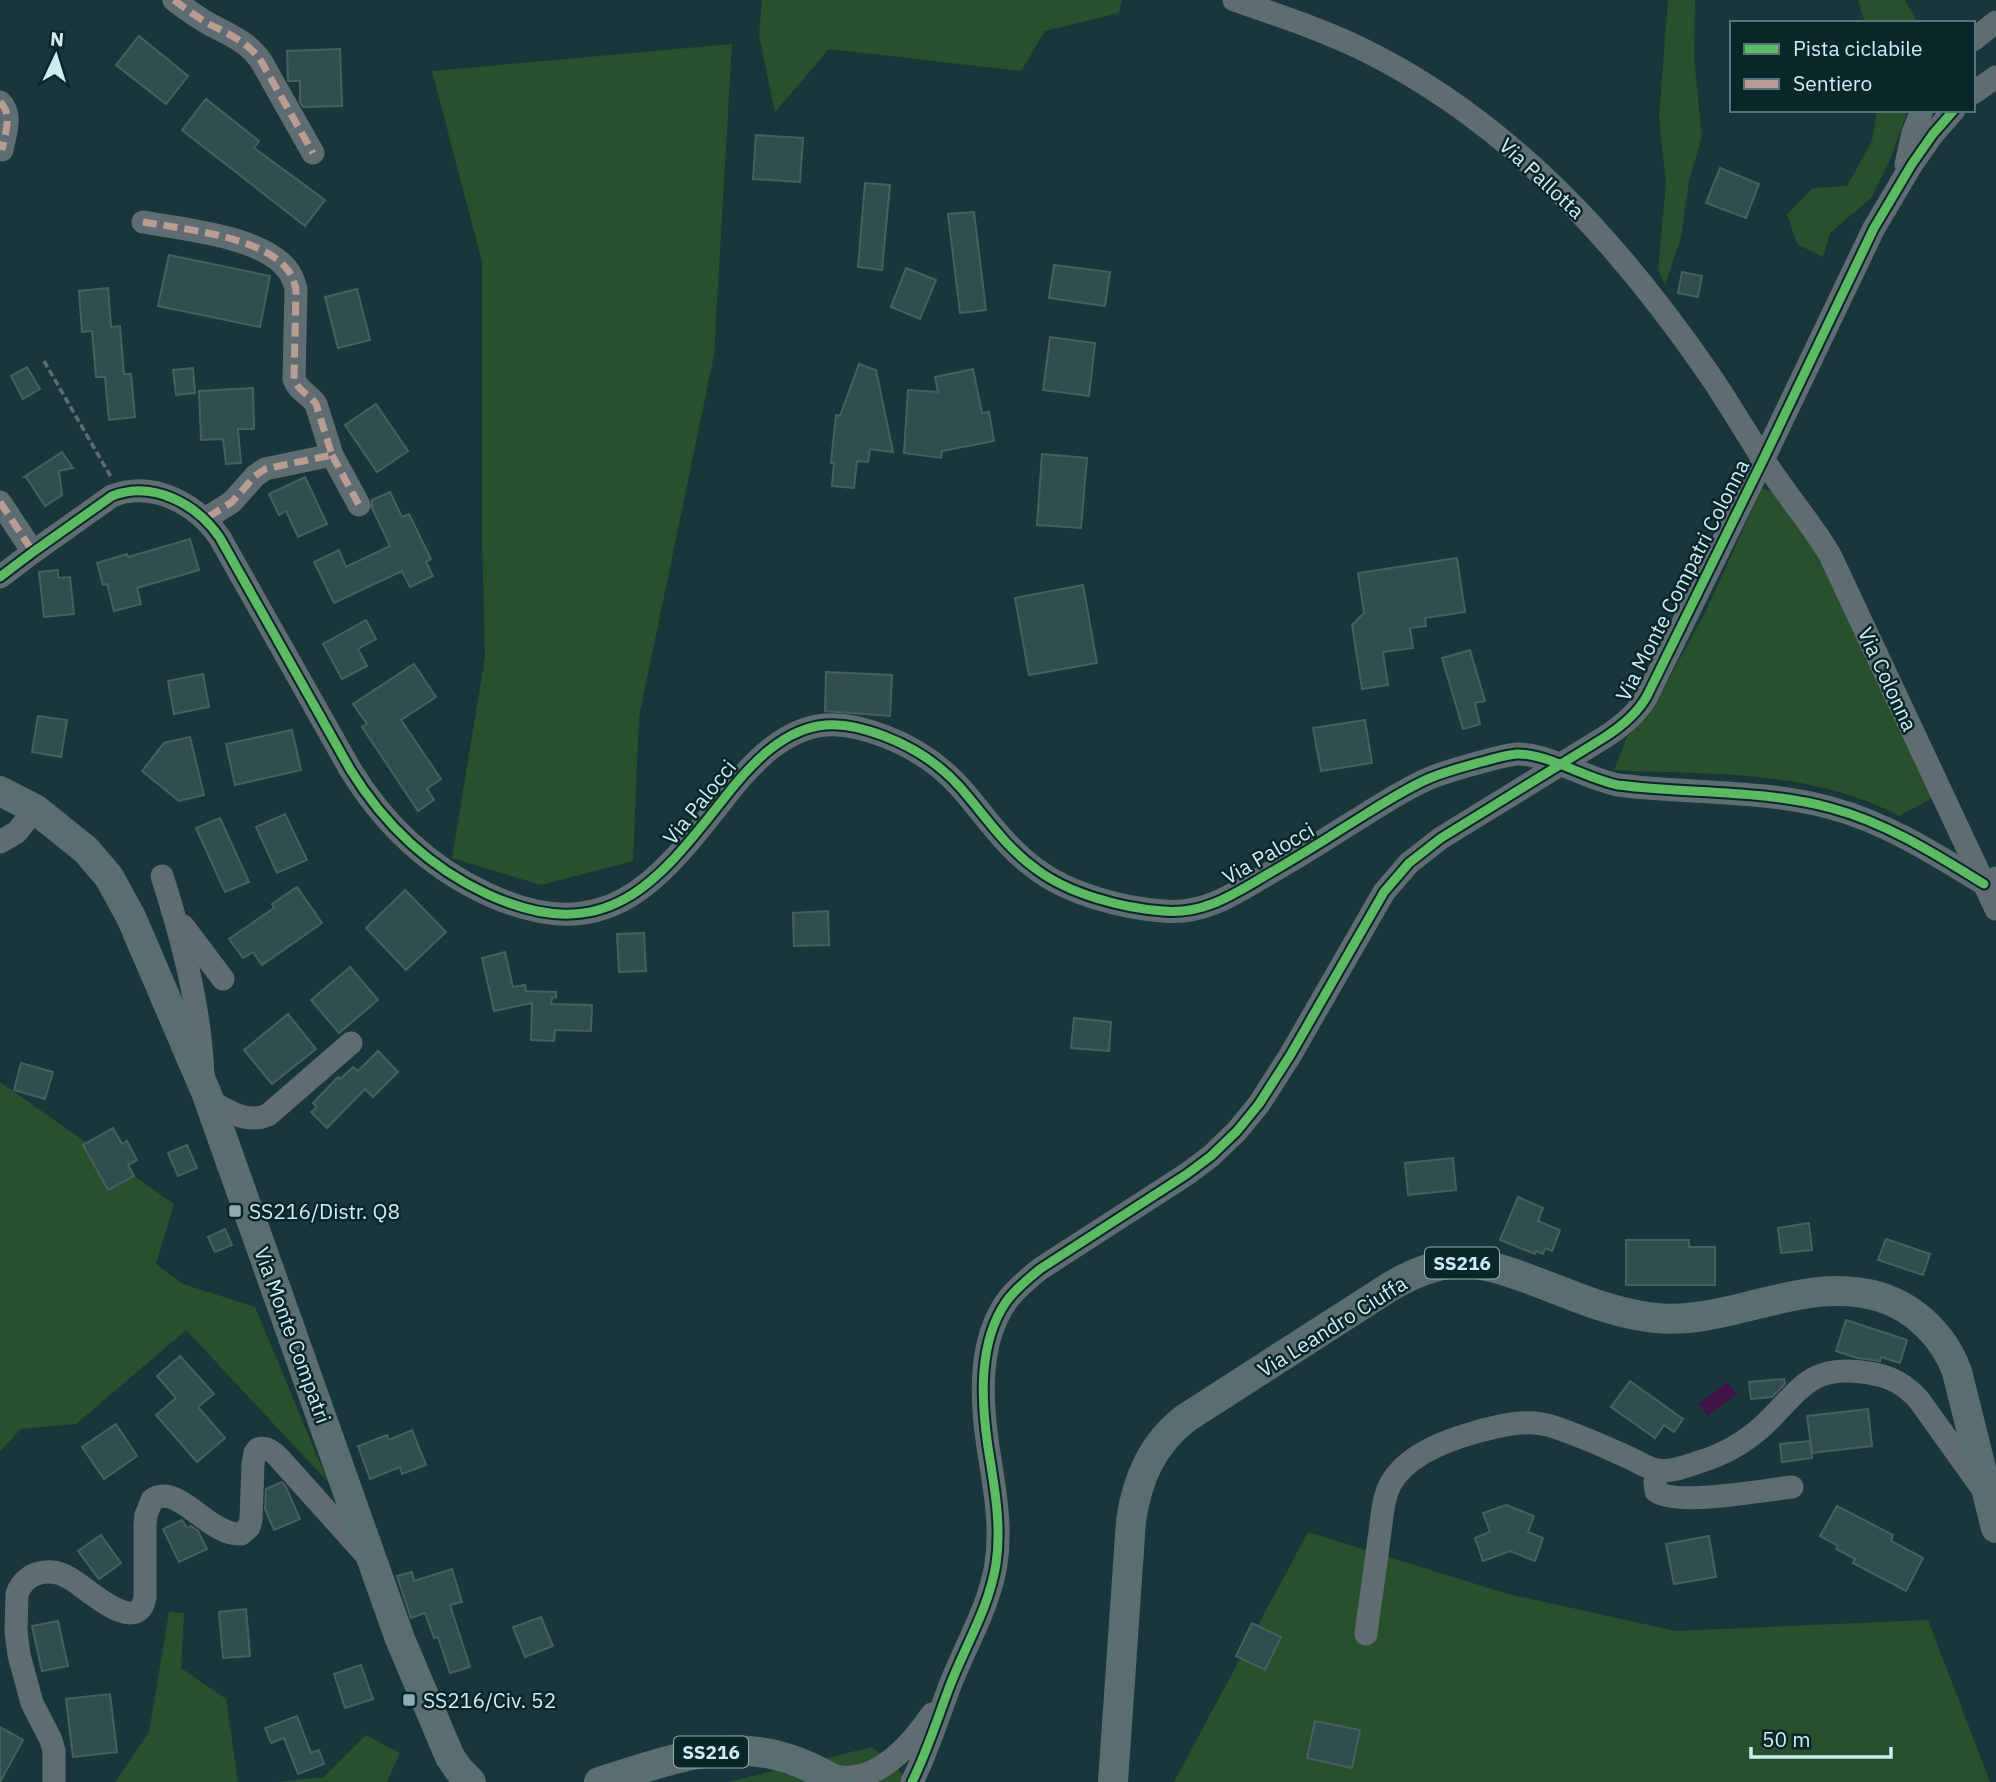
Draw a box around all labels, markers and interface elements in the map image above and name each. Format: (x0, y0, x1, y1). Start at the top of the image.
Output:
north arrow (21, 21, 91, 91)
legend (1730, 21, 1975, 112)
text: N (49, 27, 65, 51)
text: Pista ciclabile (1793, 34, 1923, 62)
text: Sentiero (1793, 69, 1872, 97)
street label: Via Pallotta (1493, 131, 1591, 225)
street label: Via Monte Compatri Colonna (1609, 454, 1755, 706)
street label: Via Colonna (1852, 623, 1924, 735)
street label: Via Palocci (656, 754, 742, 850)
street label: Via Palocci (1217, 815, 1319, 891)
place label: SS216/Distr. Q8 (249, 1197, 400, 1225)
marker: SS216/Distr. Q8 (227, 1203, 243, 1219)
street label: Via Monte Compatri (248, 1243, 338, 1427)
road number: SS216 (1425, 1247, 1499, 1278)
street label: Via Leandro Ciuffa (1252, 1269, 1412, 1383)
place label: SS216/Civ. 52 (423, 1686, 556, 1714)
marker: SS216/Civ. 52 (401, 1692, 417, 1708)
scale bar (1751, 1716, 1891, 1760)
text: 50 m (1762, 1725, 1811, 1753)
road number: SS216 (674, 1736, 748, 1768)

